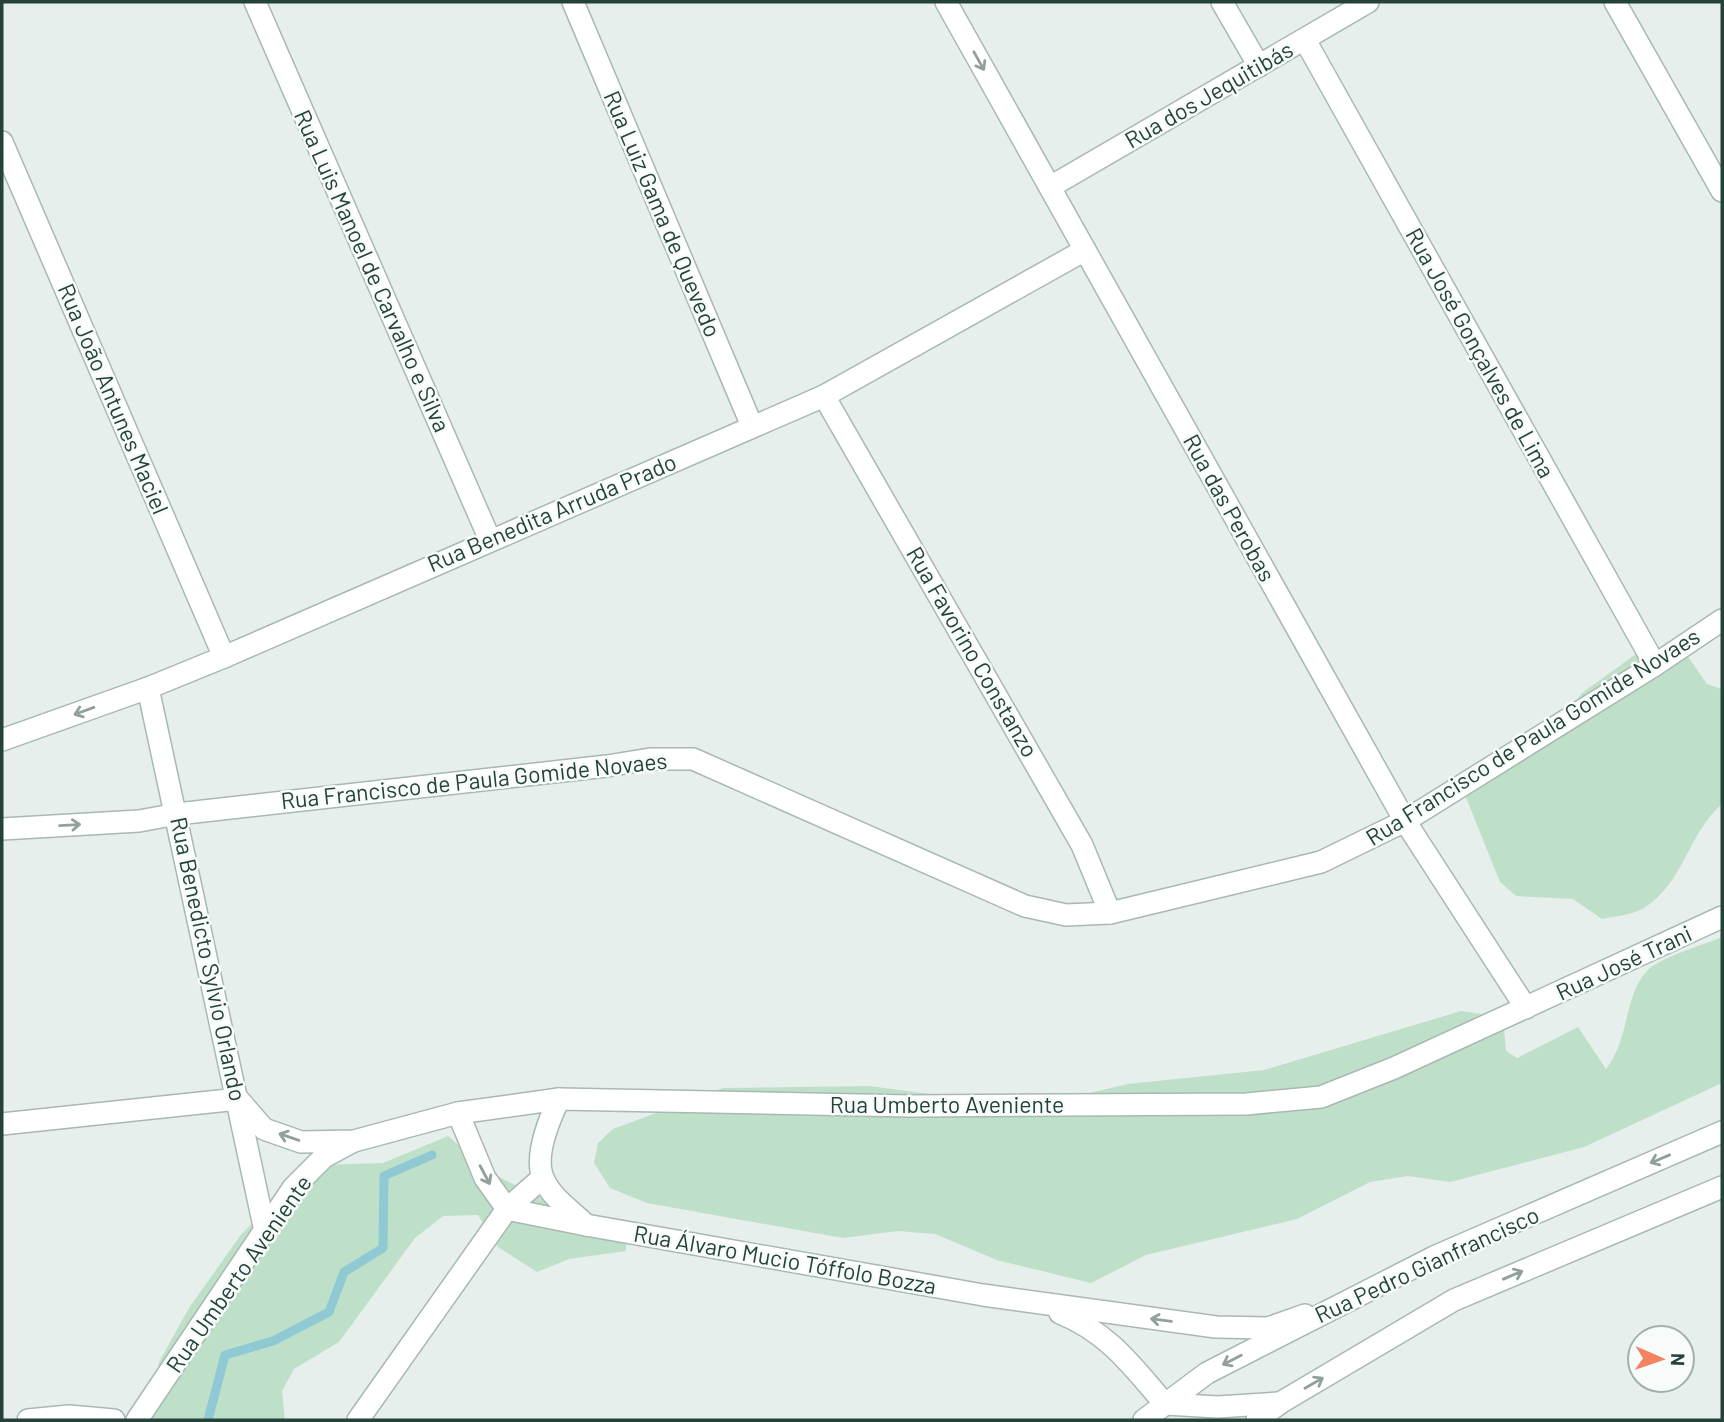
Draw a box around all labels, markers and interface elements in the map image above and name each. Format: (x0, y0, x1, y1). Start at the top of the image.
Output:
street label: Rua dos Jequitibás (1119, 35, 1298, 154)
one-way arrow (972, 51, 986, 71)
street label: Rua Luiz Gama de Quevedo (598, 86, 728, 341)
street label: Rua Luis Manoel de Carvalho e Silva (289, 105, 457, 436)
street label: Rua José Gonçalves de Lima (1400, 223, 1561, 483)
street label: Rua João Antunes Maciel (53, 279, 175, 518)
street label: Rua das Perobas (1178, 429, 1282, 586)
street label: Rua Benedita Arruda Prado (423, 447, 680, 577)
street label: Rua Favorino Constanzo (901, 541, 1045, 762)
street label: Rua Francisco de Paula Gomide Novaes (1360, 621, 1705, 851)
one-way arrow (74, 706, 96, 718)
street label: Rua Francisco de Paula Gomide Novaes (279, 746, 669, 814)
street label: Rua Benedicto Sylvio Orlando (165, 814, 253, 1103)
one-way arrow (58, 819, 81, 832)
street label: Rua José Trani (1551, 918, 1696, 1006)
street label: Rua Umberto Aveniente (830, 1090, 1064, 1118)
one-way arrow (278, 1130, 300, 1142)
one-way arrow (1649, 1153, 1671, 1166)
one-way arrow (478, 1165, 492, 1185)
street label: Rua Umberto Aveniente (159, 1169, 317, 1378)
street label: Rua Pedro Gianfrancisco (1310, 1200, 1543, 1328)
street label: Rua Álvaro Mucio Tóffolo Bozza (632, 1219, 939, 1299)
one-way arrow (1502, 1268, 1524, 1281)
one-way arrow (1151, 1313, 1173, 1326)
north arrow (1626, 1324, 1696, 1394)
text: N (1667, 1353, 1690, 1366)
one-way arrow (1222, 1354, 1243, 1367)
one-way arrow (1303, 1376, 1323, 1390)

